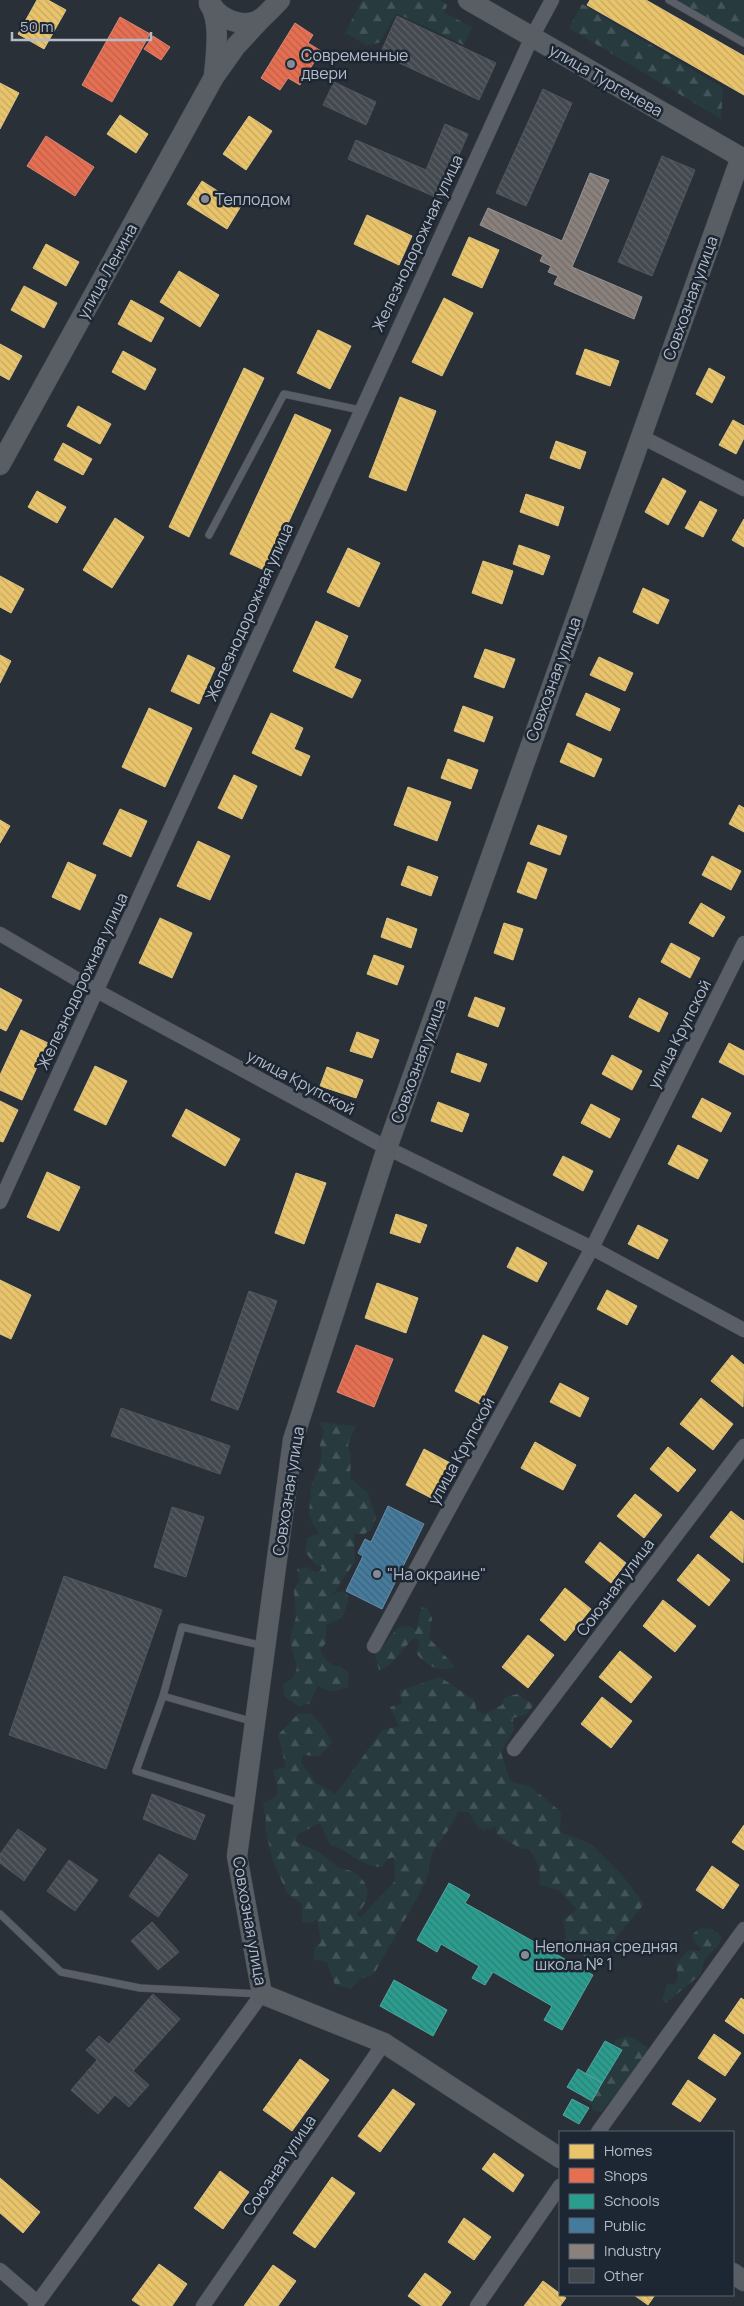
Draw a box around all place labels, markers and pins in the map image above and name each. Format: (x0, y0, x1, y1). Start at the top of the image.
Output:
place label: Современные двери (301, 44, 408, 84)
marker: Современные двери (285, 58, 297, 70)
place label: Теплодом (215, 188, 291, 210)
marker: Теплодом (199, 193, 211, 205)
place label: "На окраине" (387, 1563, 486, 1585)
marker: "На окраине" (371, 1568, 383, 1580)
place label: Неполная средняя школа № 1 (535, 1935, 678, 1975)
marker: Неполная средняя школа № 1 (519, 1949, 531, 1961)

